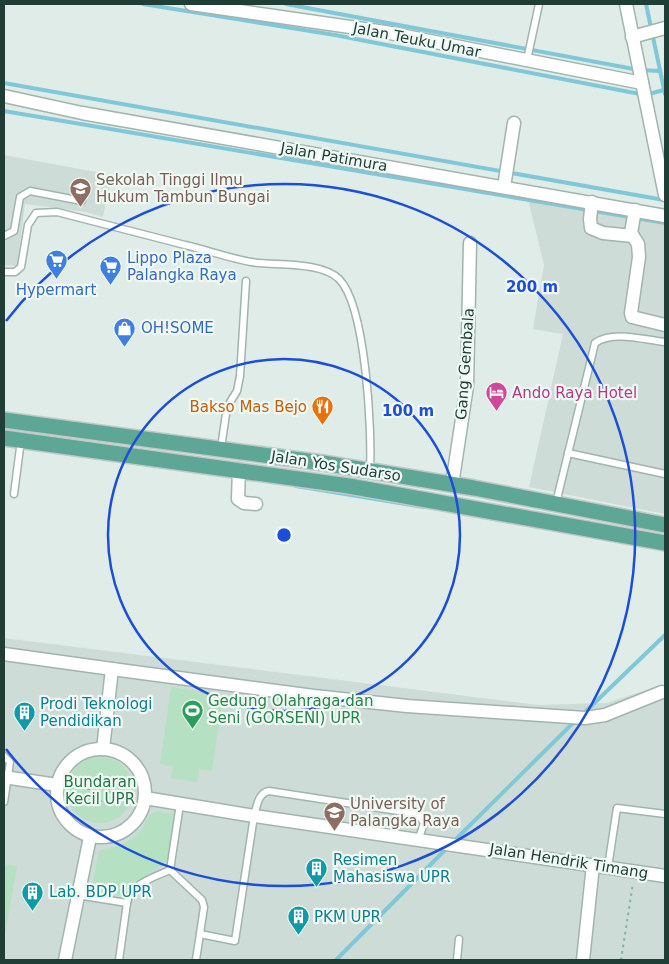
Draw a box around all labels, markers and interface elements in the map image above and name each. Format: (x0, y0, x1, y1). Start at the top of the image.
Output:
street label: Jalan Teuku Umar (350, 19, 483, 61)
street label: Jalan Patimura (278, 139, 389, 175)
place label: Sekolah Tinggi Ilmu Hukum Tambun Bungai (96, 171, 270, 206)
school or university icon: Sekolah Tinggi Ilmu Hukum Tambun Bungai (68, 177, 92, 208)
supermarket icon: Hypermart (44, 249, 68, 280)
place label: Lippo Plaza Palangka Raya (127, 249, 237, 284)
supermarket icon: Lippo Plaza Palangka Raya (99, 255, 123, 286)
text: 200 m (506, 278, 558, 296)
place label: Hypermart (16, 281, 96, 299)
street label: Gang Gembala (452, 307, 478, 421)
shop icon: OH!SOME (113, 316, 137, 347)
place label: OH!SOME (141, 319, 214, 337)
hotel icon: Ando Raya Hotel (484, 381, 508, 412)
place label: Ando Raya Hotel (512, 384, 637, 402)
restaurant icon: Bakso Mas Bejo (311, 395, 335, 426)
place label: Bakso Mas Bejo (189, 398, 307, 416)
text: 100 m (382, 402, 434, 420)
street label: Jalan Yos Sudarso (269, 447, 402, 485)
centre of rings (275, 526, 293, 544)
place label: Gedung Olahraga dan Seni (GORSENI) UPR (208, 692, 373, 727)
place label: Prodi Teknologi Pendidikan (40, 695, 153, 730)
sports icon: Gedung Olahraga dan Seni (GORSENI) UPR (180, 698, 204, 729)
building icon: Prodi Teknologi Pendidikan (12, 701, 36, 732)
park label: Bundaran Kecil UPR (64, 773, 136, 808)
place label: University of Palangka Raya (350, 795, 460, 830)
school or university icon: University of Palangka Raya (322, 801, 346, 832)
street label: Jalan Hendrik Timang (487, 839, 650, 882)
place label: Resimen Mahasiswa UPR (333, 851, 450, 886)
building icon: Resimen Mahasiswa UPR (305, 857, 329, 888)
building icon: Lab. BDP UPR (21, 880, 45, 911)
place label: Lab. BDP UPR (49, 883, 152, 901)
building icon: PKM UPR (286, 905, 310, 936)
place label: PKM UPR (314, 908, 381, 926)

